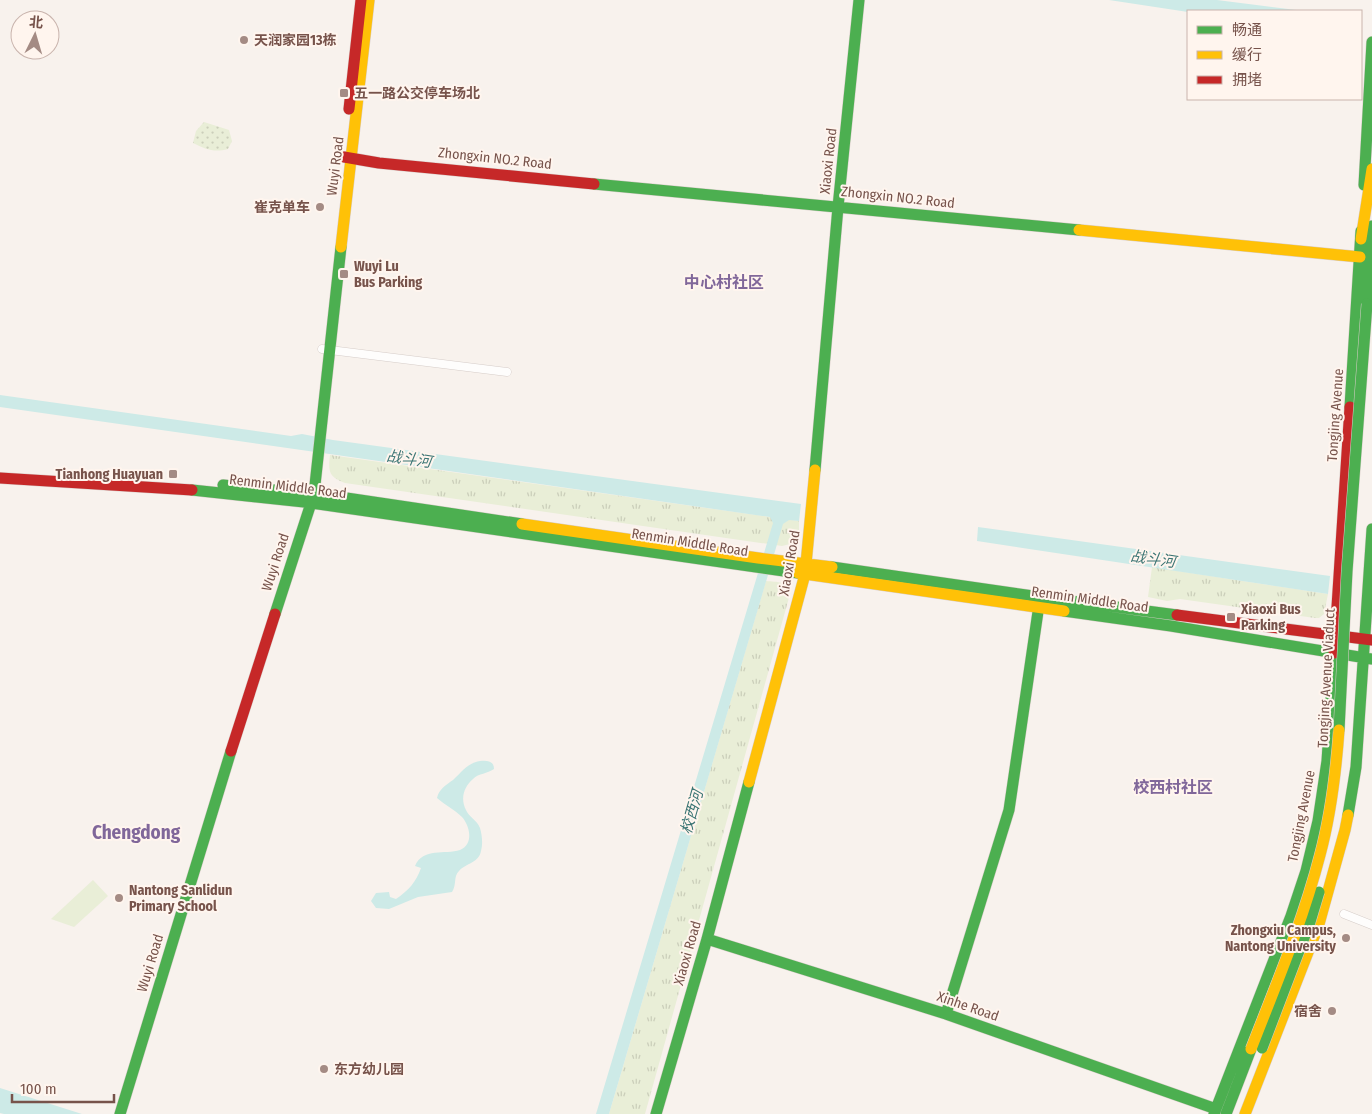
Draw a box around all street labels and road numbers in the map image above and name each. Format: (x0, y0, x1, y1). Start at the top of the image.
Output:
street label: Xiaoxi Road (817, 127, 840, 195)
street label: Wuyi Road (323, 135, 348, 197)
street label: Zhongxin NO.2 Road (437, 144, 553, 173)
street label: Zhongxin NO.2 Road (840, 183, 956, 212)
street label: Tongjing Avenue (1324, 368, 1347, 462)
street label: Renmin Middle Road (228, 471, 348, 502)
street label: Renmin Middle Road (630, 525, 750, 560)
street label: Xiaoxi Road (775, 529, 804, 597)
street label: Wuyi Road (258, 531, 293, 593)
street label: Renmin Middle Road (1030, 583, 1150, 616)
street label: Tongjing Avenue Viaduct (1314, 607, 1339, 748)
street label: Tongjing Avenue (1284, 769, 1319, 864)
street label: Xiaoxi Road (670, 919, 705, 987)
street label: Wuyi Road (134, 932, 167, 994)
street label: Xinhe Road (935, 988, 1001, 1025)

